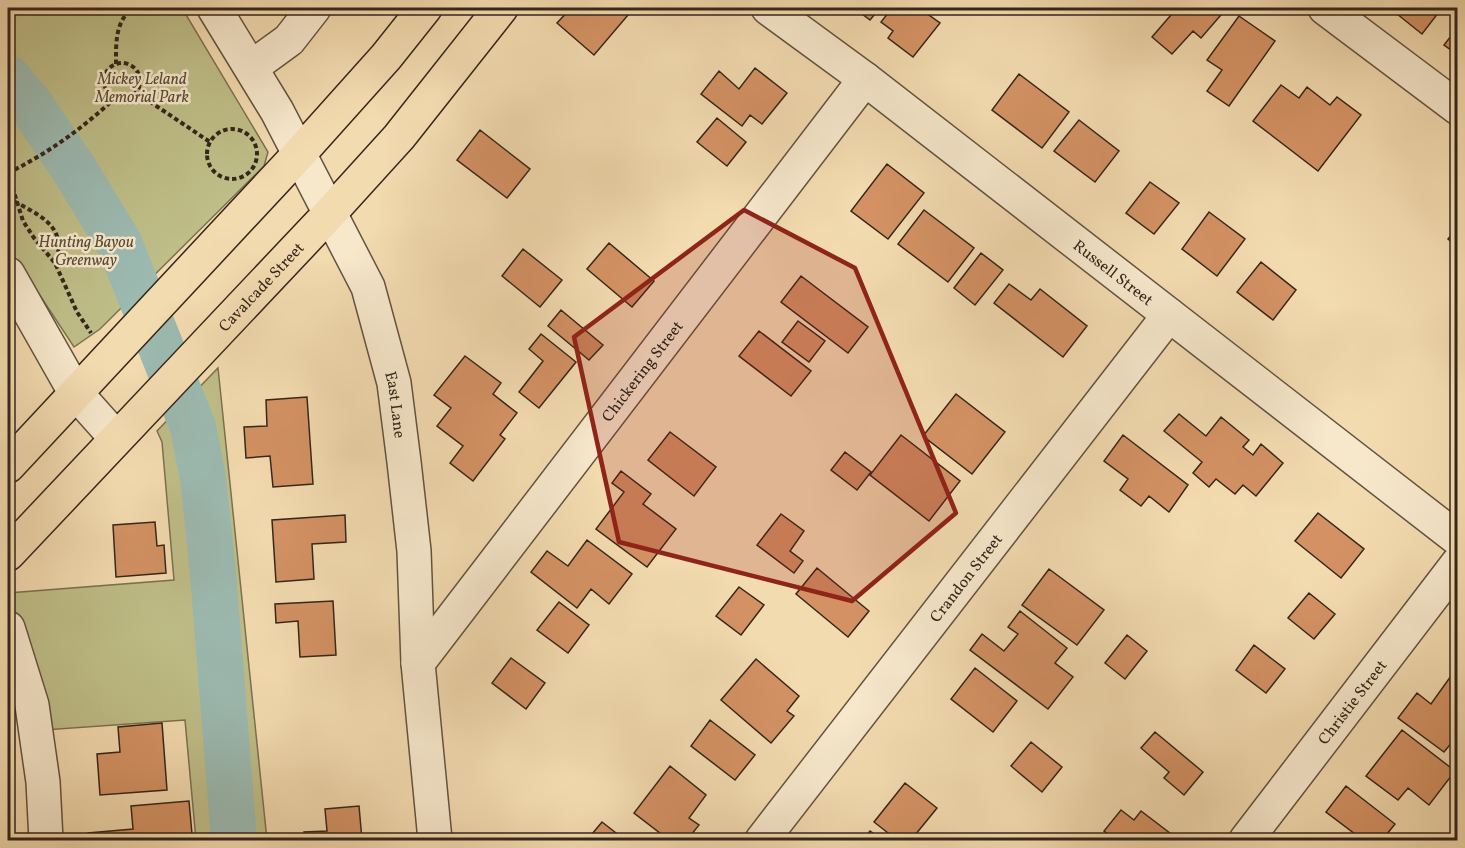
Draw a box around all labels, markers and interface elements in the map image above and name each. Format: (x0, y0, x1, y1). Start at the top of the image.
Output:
park label: Mickey Leland Memorial Park (94, 69, 189, 109)
park label: Hunting Bayou Greenway (38, 232, 134, 272)
street label: Russell Street (1068, 235, 1158, 312)
street label: Cavalcade Street (214, 238, 310, 338)
street label: Chickering Street (597, 317, 689, 427)
street label: East Lane (378, 369, 410, 440)
street label: Crandon Street (926, 530, 1009, 628)
street label: Christie Street (1314, 656, 1393, 750)

